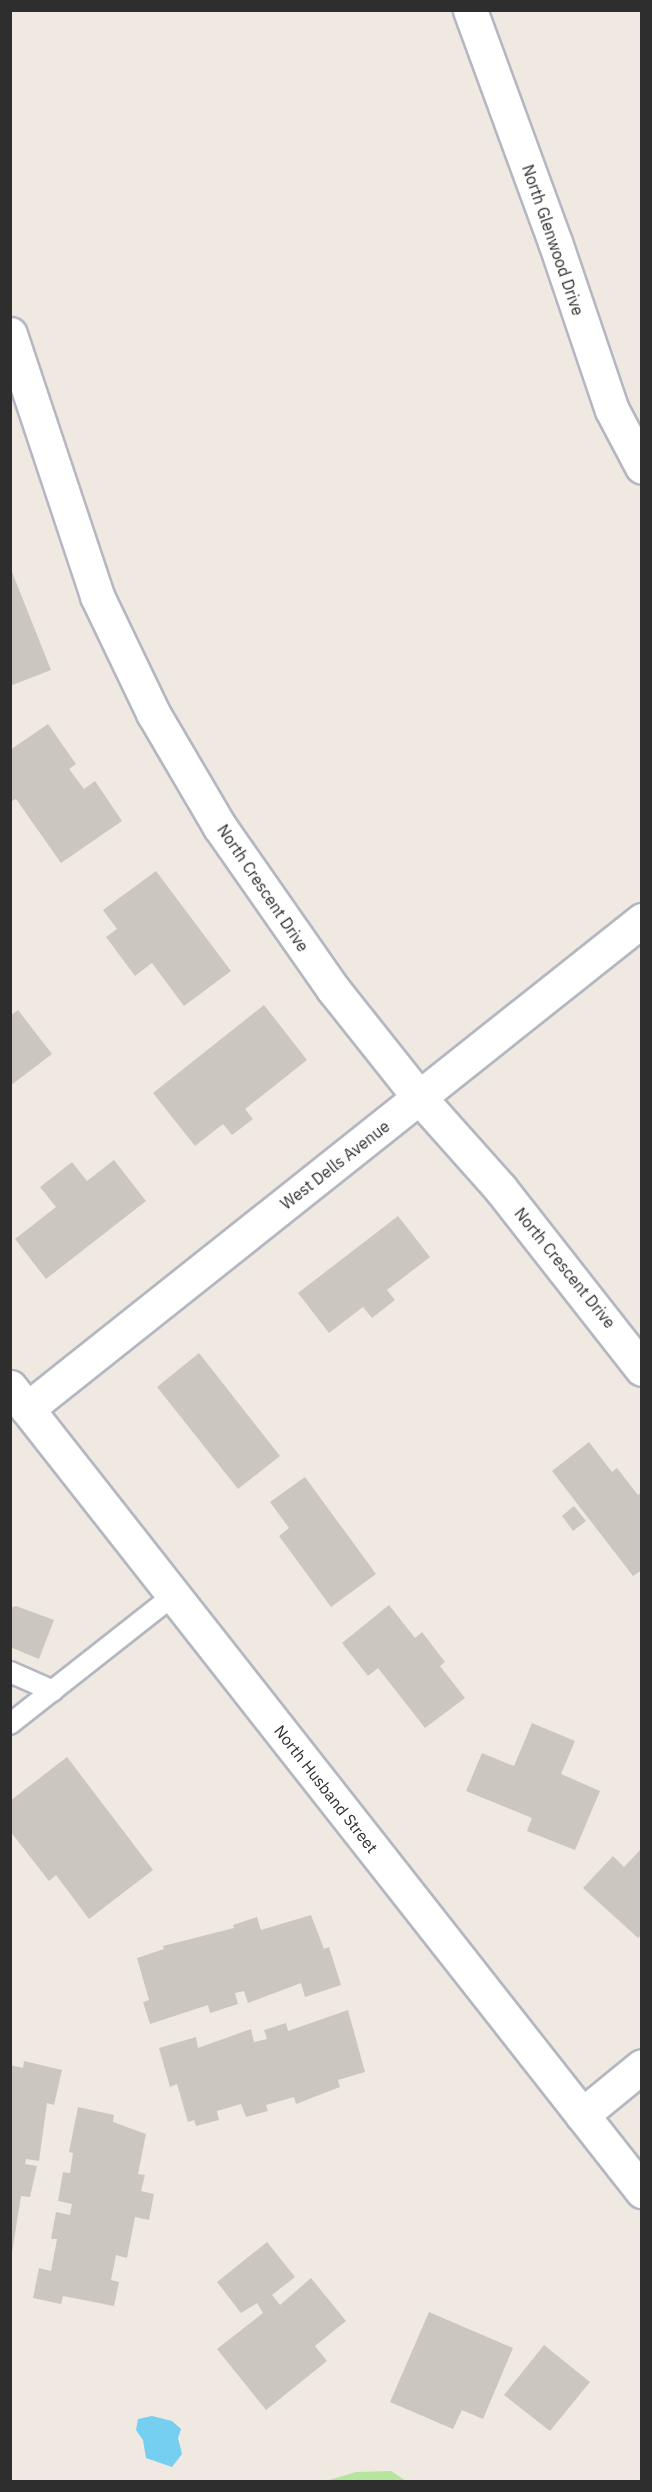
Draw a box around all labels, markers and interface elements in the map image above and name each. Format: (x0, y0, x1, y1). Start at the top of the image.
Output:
street label: North Glenwood Drive (518, 162, 588, 318)
street label: North Crescent Drive (213, 821, 313, 955)
street label: West Dells Avenue (277, 1116, 393, 1214)
street label: North Crescent Drive (511, 1204, 619, 1332)
street label: North Husband Street (270, 1721, 382, 1857)

